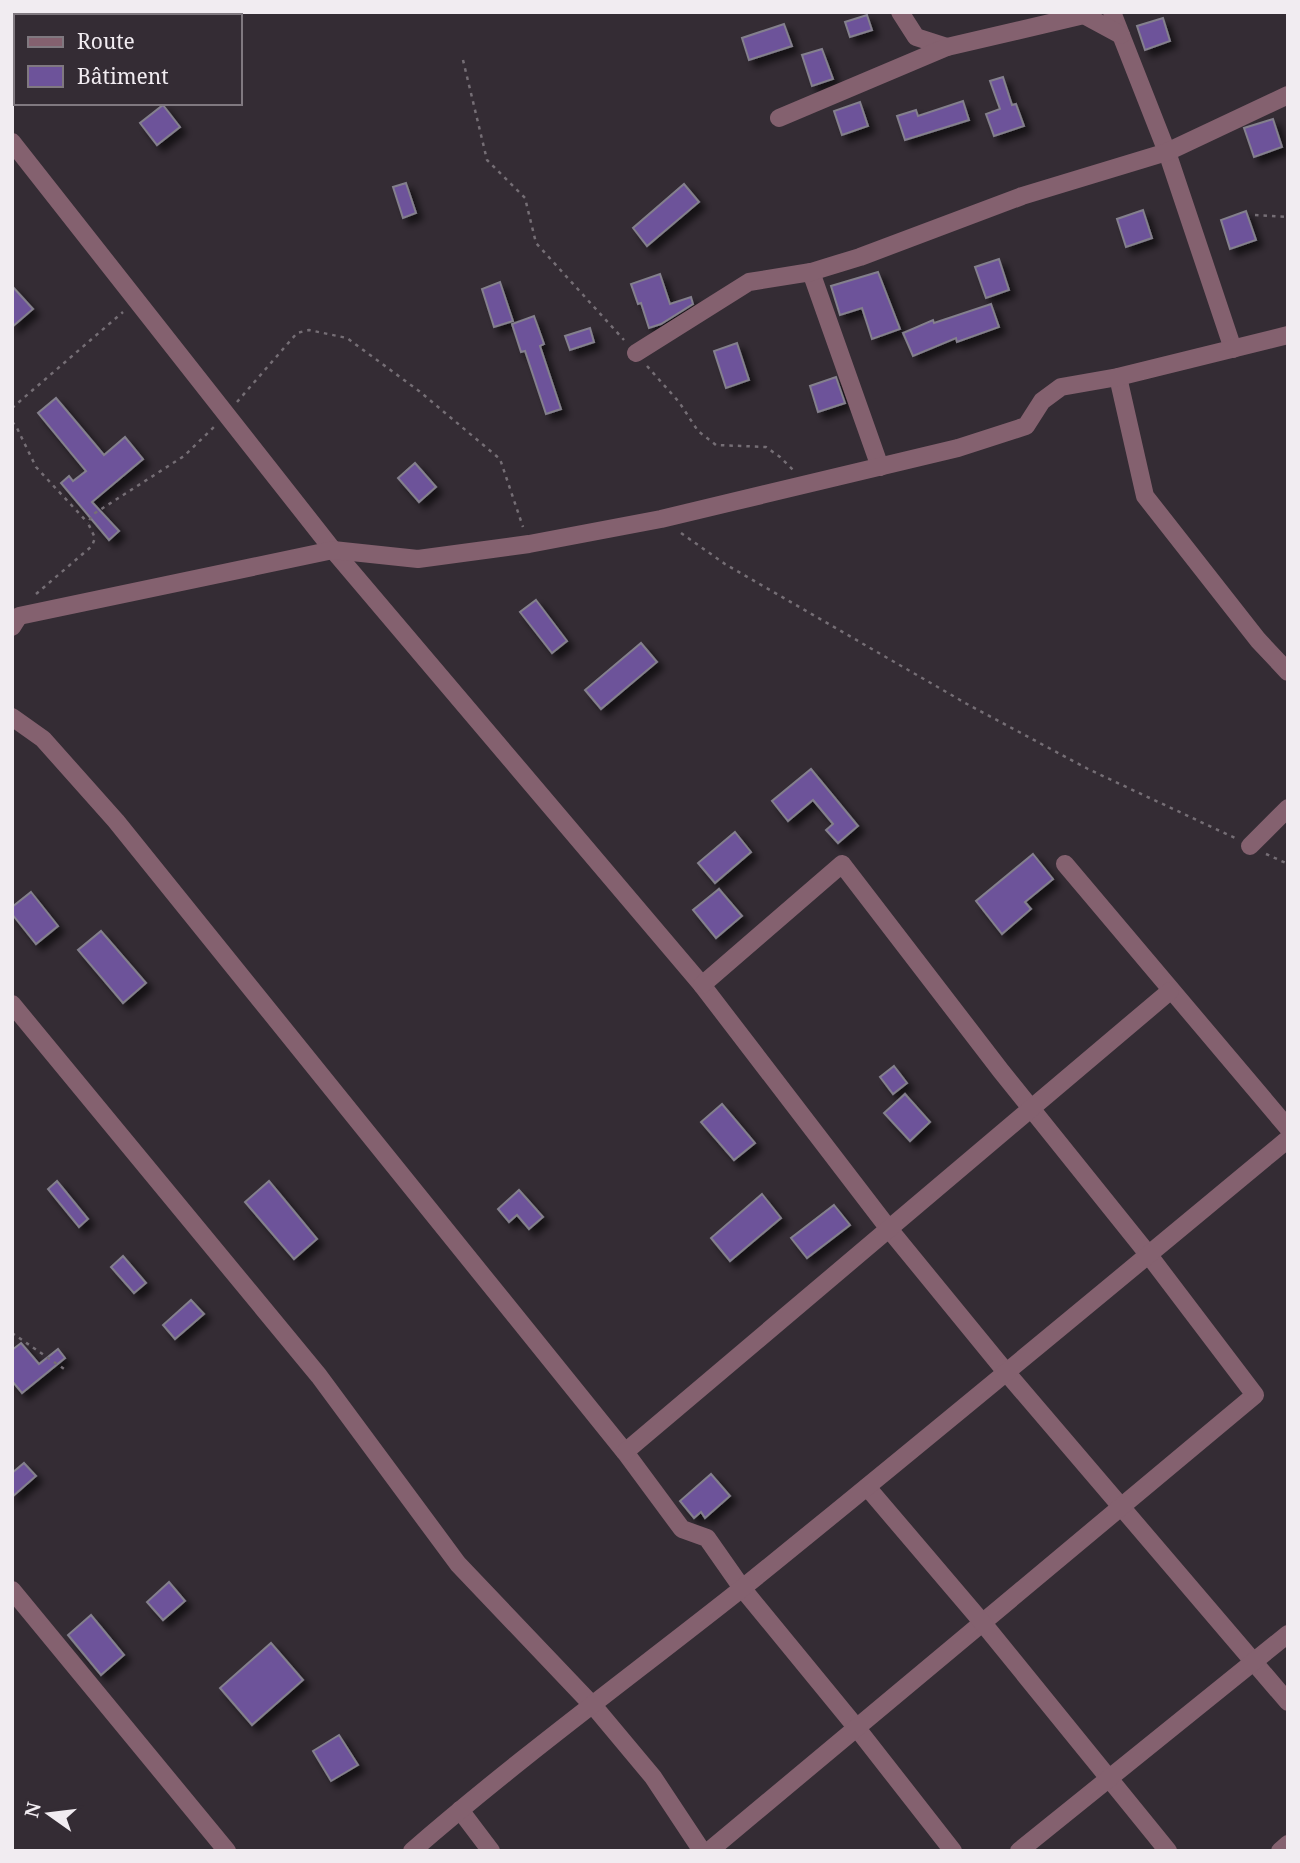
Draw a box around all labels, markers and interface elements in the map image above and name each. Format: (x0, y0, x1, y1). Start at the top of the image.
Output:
legend (14, 14, 242, 105)
text: Route (77, 27, 135, 55)
text: Bâtiment (77, 62, 169, 90)
north arrow (14, 1779, 84, 1849)
text: N (18, 1799, 47, 1820)

